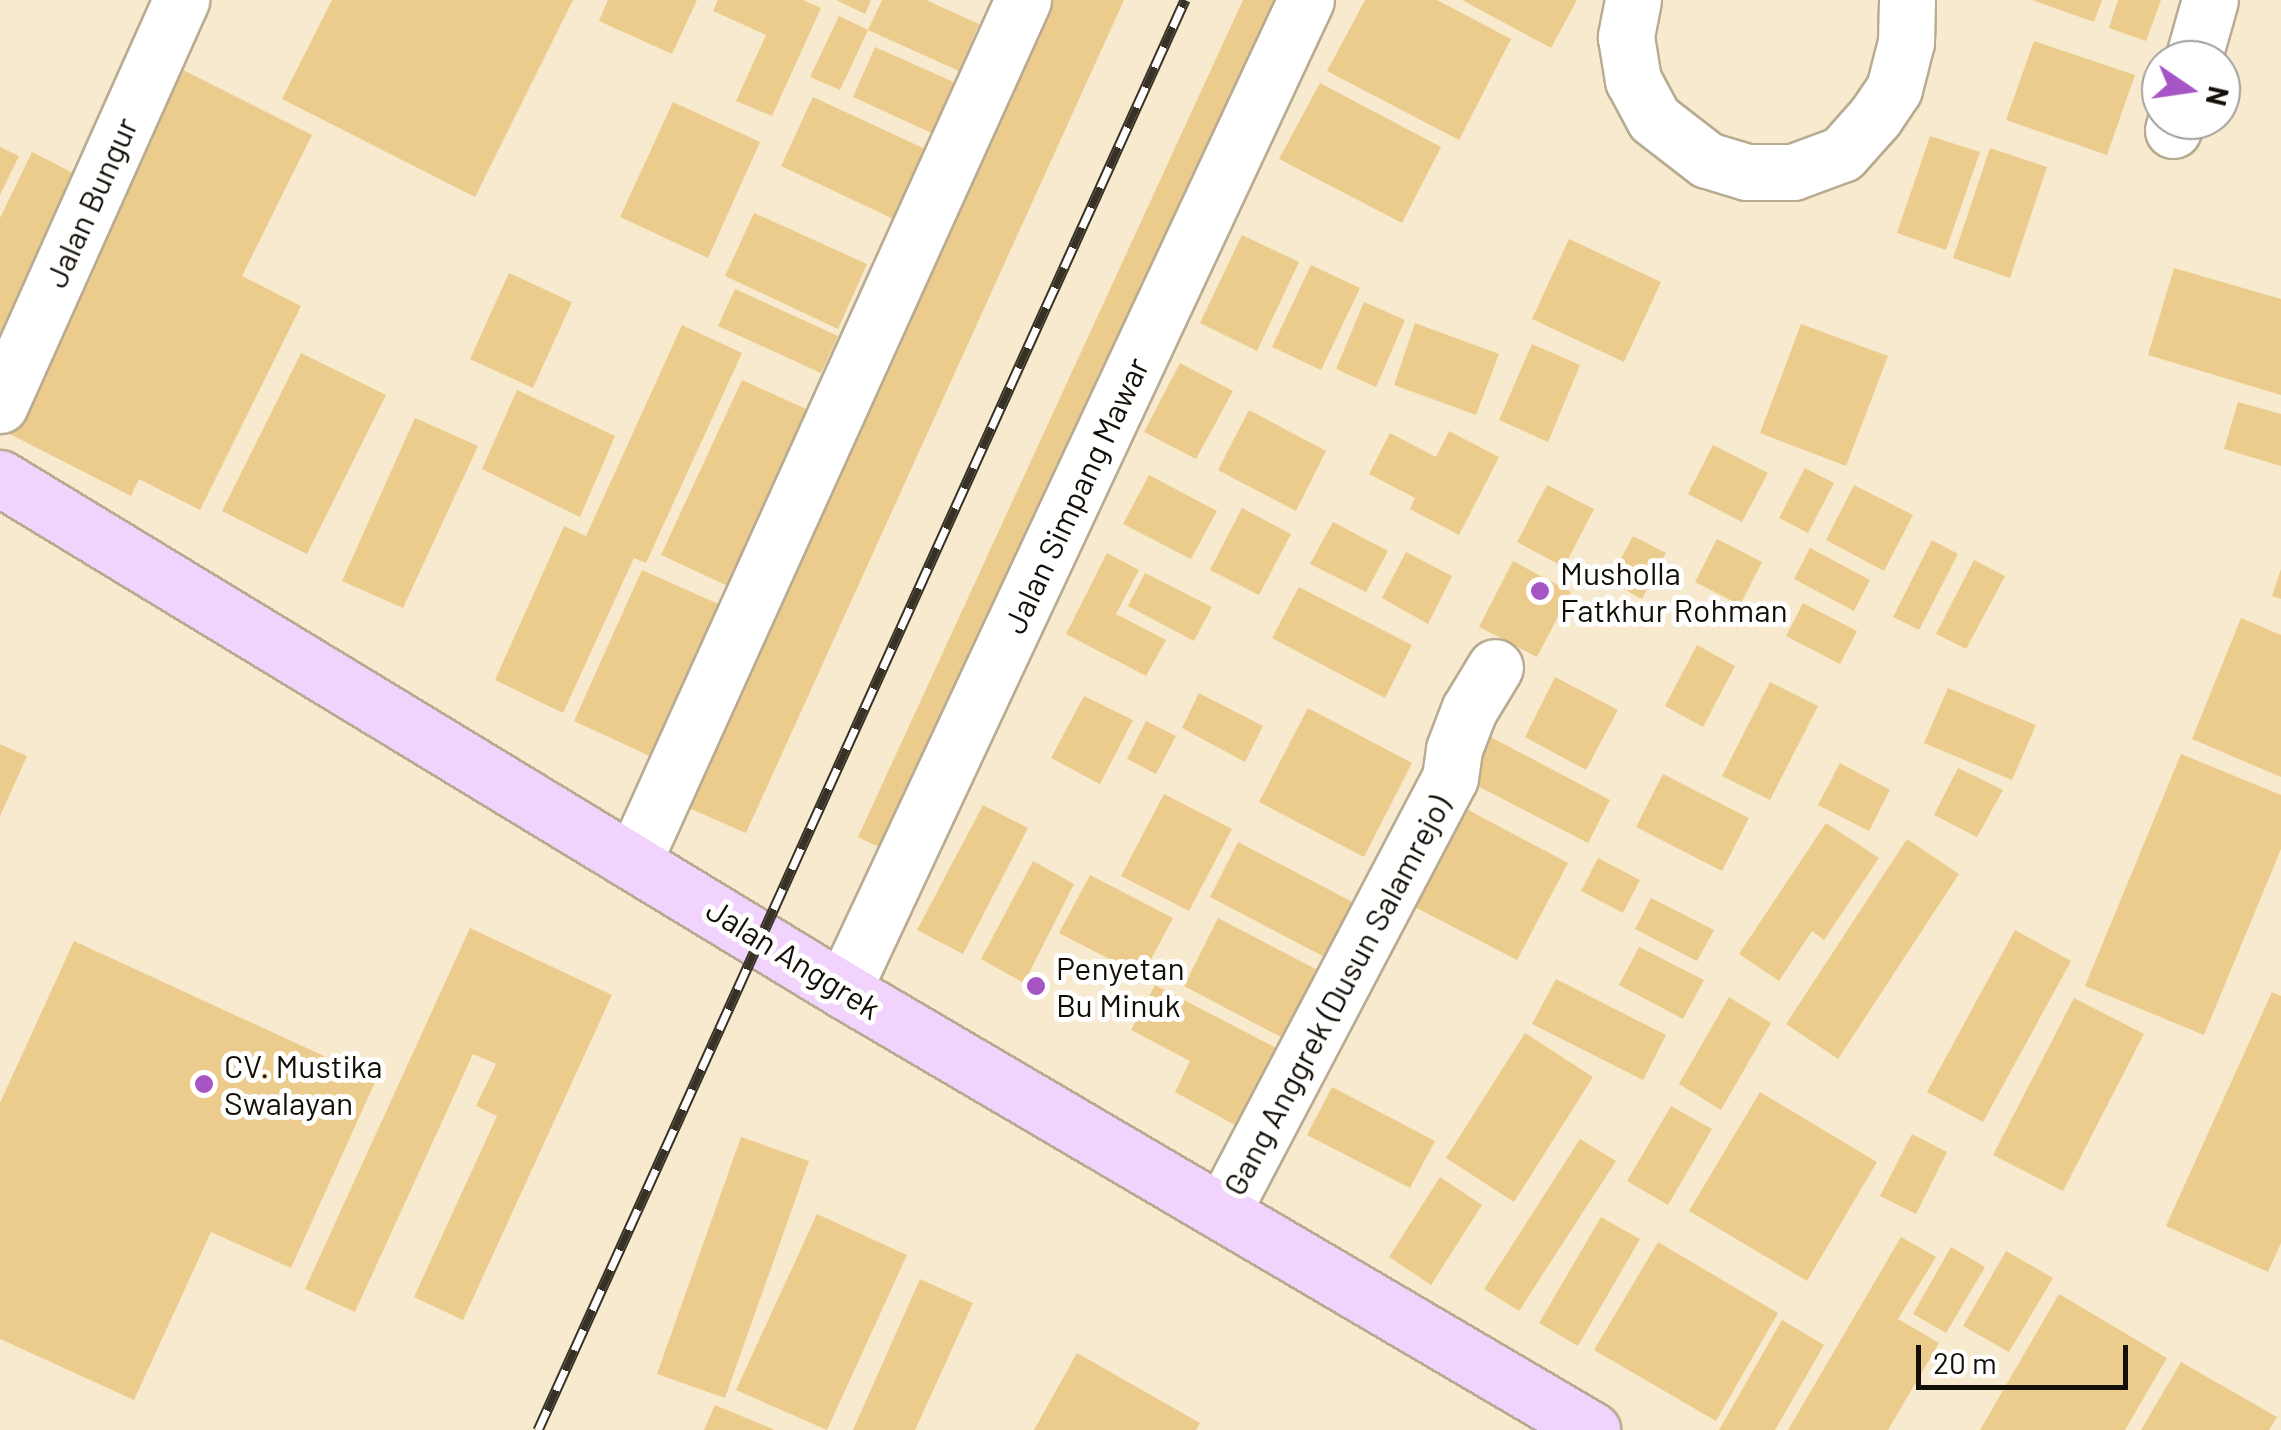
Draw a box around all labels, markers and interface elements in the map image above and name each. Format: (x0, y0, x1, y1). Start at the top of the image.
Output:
north arrow (2141, 40, 2241, 140)
text: N (2200, 83, 2237, 109)
street label: Jalan Bungur (35, 111, 145, 293)
street label: Jalan Simpang Mawar (994, 351, 1156, 639)
place label: Musholla Fatkhur Rohman (1560, 554, 1788, 629)
marker: Musholla Fatkhur Rohman (1529, 580, 1551, 602)
street label: Gang Anggrek (Dusun Salamrejo) (1214, 789, 1458, 1201)
street label: Jalan Anggrek (700, 889, 888, 1027)
place label: Penyetan Bu Minuk (1056, 949, 1185, 1024)
marker: Penyetan Bu Minuk (1025, 975, 1047, 997)
place label: CV. Mustika Swalayan (224, 1047, 383, 1122)
marker: CV. Mustika Swalayan (193, 1073, 215, 1095)
scale bar (1921, 1325, 2134, 1387)
text: 20 m (1933, 1344, 1997, 1380)

